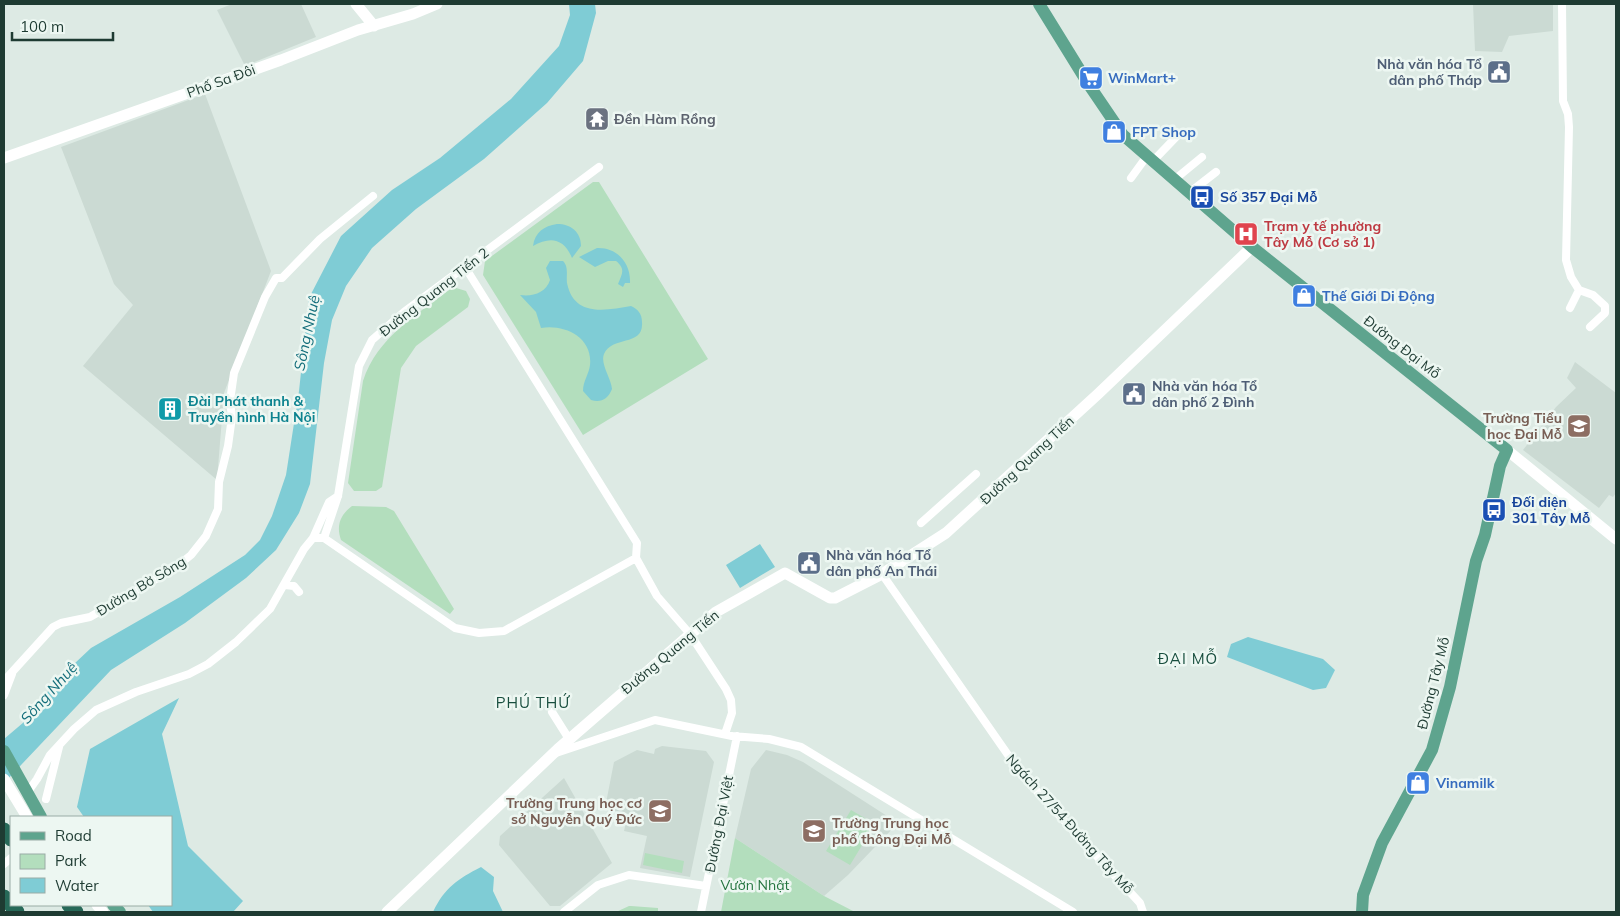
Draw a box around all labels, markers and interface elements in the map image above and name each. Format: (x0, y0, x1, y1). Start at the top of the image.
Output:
scale bar (12, 10, 114, 42)
text: 100 m (20, 17, 64, 36)
place label: Nhà văn hóa Tổ dân phố Tháp (1377, 55, 1482, 89)
public building icon: Nhà văn hóa Tổ dân phố Tháp (1486, 59, 1512, 85)
street label: Phố Sa Đôi (184, 60, 258, 102)
supermarket icon: WinMart+ (1078, 65, 1104, 91)
place label: WinMart+ (1108, 69, 1176, 87)
temple icon: Đền Hàm Rồng (584, 106, 610, 132)
place label: Đền Hàm Rồng (613, 110, 716, 128)
shop icon: FPT Shop (1101, 119, 1127, 145)
place label: FPT Shop (1132, 123, 1196, 141)
bus stop icon: Số 357 Đại Mỗ (1189, 184, 1215, 210)
place label: Số 357 Đại Mỗ (1220, 188, 1318, 206)
place label: Trạm y tế phường Tây Mỗ (Cơ sở 1) (1264, 217, 1381, 251)
hospital icon: Trạm y tế phường Tây Mỗ (Cơ sở 1) (1233, 221, 1259, 247)
street label: Đường Quang Tiến 2 (376, 244, 492, 340)
shop icon: Thế Giới Di Động (1291, 283, 1317, 309)
place label: Thế Giới Di Động (1322, 287, 1435, 305)
water label: Sông Nhuệ (289, 294, 324, 372)
street label: Đường Đại Mỗ (1360, 311, 1444, 383)
place label: Nhà văn hóa Tổ dân phố 2 Đình (1152, 377, 1257, 411)
public building icon: Nhà văn hóa Tổ dân phố 2 Đình (1121, 381, 1147, 407)
place label: Đài Phát thanh & Truyền hình Hà Nội (187, 392, 316, 426)
building icon: Đài Phát thanh & Truyền hình Hà Nội (157, 396, 183, 422)
place label: Trường Tiểu học Đại Mỗ (1483, 409, 1562, 443)
street label: Đường Quang Tiến (976, 412, 1078, 508)
school or university icon: Trường Tiểu học Đại Mỗ (1566, 413, 1592, 439)
place label: Đối diện 301 Tây Mỗ (1511, 493, 1590, 527)
bus stop icon: Đối diện 301 Tây Mỗ (1481, 497, 1507, 523)
place label: Nhà văn hóa Tổ dân phố An Thái (826, 546, 937, 580)
public building icon: Nhà văn hóa Tổ dân phố An Thái (796, 550, 822, 576)
street label: Đường Bờ Sông (93, 552, 189, 620)
street label: Đường Quang Tiến (617, 606, 723, 698)
street label: Đường Tây Mỗ (1413, 635, 1453, 731)
district label: ĐẠI MỖ (1158, 647, 1218, 668)
water label: Sông Nhuệ (16, 658, 81, 727)
district label: PHÚ THỨ (496, 693, 570, 712)
street label: Ngách 27/54 Đường Tây Mỗ (1002, 750, 1138, 898)
shop icon: Vinamilk (1405, 770, 1431, 796)
street label: Đường Đại Việt (701, 774, 737, 874)
place label: Vinamilk (1435, 774, 1495, 792)
place label: Trường Trung học cơ sở Nguyễn Quý Đức (506, 794, 642, 828)
school or university icon: Trường Trung học cơ sở Nguyễn Quý Đức (647, 798, 673, 824)
place label: Trường Trung học phổ thông Đại Mỗ (832, 814, 952, 848)
legend (10, 816, 172, 906)
school or university icon: Trường Trung học phổ thông Đại Mỗ (801, 818, 827, 844)
text: Road (55, 826, 92, 845)
text: Park (55, 851, 87, 870)
text: Water (55, 876, 99, 895)
park label: Vườn Nhật (721, 876, 790, 894)

